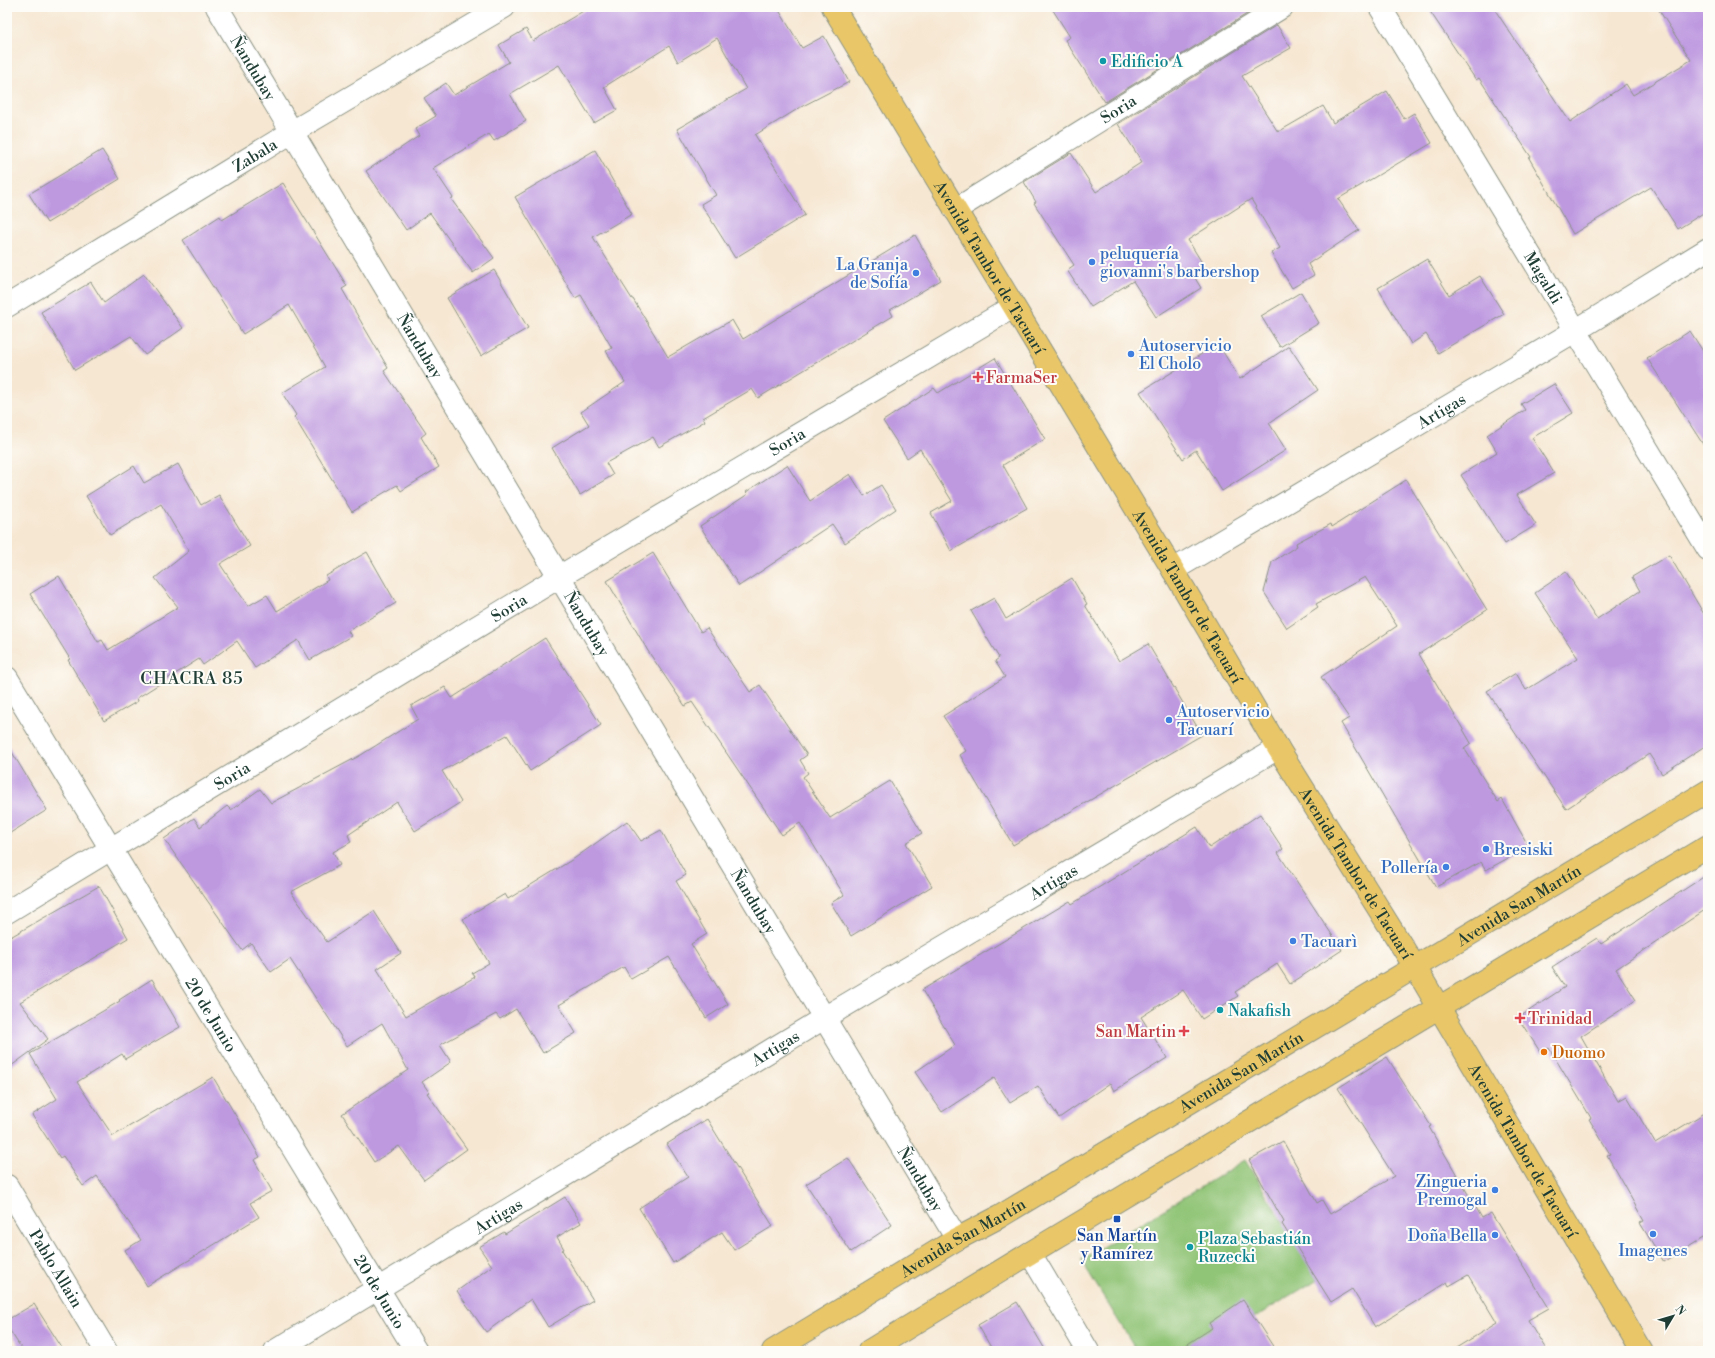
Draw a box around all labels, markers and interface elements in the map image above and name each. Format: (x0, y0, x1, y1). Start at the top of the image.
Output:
street label: Ñandubay (225, 31, 280, 105)
place label: Edificio A (1111, 52, 1184, 72)
marker: Edificio A (1098, 56, 1108, 66)
street label: Soria (1097, 90, 1141, 128)
street label: Zabala (229, 134, 282, 177)
street label: Avenida Tambor de Tacuarí (929, 177, 1050, 359)
place label: peluquería giovanni's barbershop (1100, 244, 1259, 282)
street label: Magaldi (1519, 248, 1566, 308)
place label: La Granja de Sofía (836, 255, 909, 293)
marker: peluquería giovanni's barbershop (1087, 257, 1097, 267)
marker: La Granja de Sofía (911, 268, 921, 278)
street label: Ñandubay (392, 308, 447, 382)
place label: Autoservicio El Cholo (1138, 336, 1232, 374)
marker: Autoservicio El Cholo (1126, 349, 1136, 359)
place label: FarmaSer (986, 368, 1057, 388)
marker: FarmaSer (973, 372, 983, 382)
street label: Artigas (1413, 389, 1469, 434)
street label: Soria (766, 423, 810, 461)
street label: Avenida Tambor de Tacuarí (1127, 505, 1247, 688)
street label: Ñandubay (559, 586, 614, 660)
street label: Soria (488, 589, 532, 627)
district label: CHACRA 85 (140, 668, 244, 690)
place label: Autoservicio Tacuarí (1176, 702, 1270, 740)
marker: Autoservicio Tacuarí (1164, 715, 1174, 725)
street label: Soria (211, 757, 255, 795)
street label: Avenida Tambor de Tacuarí (1294, 783, 1417, 964)
place label: Bresiski (1493, 840, 1553, 860)
marker: Bresiski (1481, 844, 1491, 854)
place label: Pollería (1381, 858, 1439, 878)
street label: Artigas (1025, 860, 1082, 905)
street label: Avenida San Martín (1452, 860, 1585, 951)
marker: Pollería (1441, 862, 1451, 872)
street label: Ñandubay (726, 864, 781, 938)
place label: Tacuarì (1301, 932, 1357, 952)
marker: Tacuarì (1288, 936, 1298, 946)
street label: 20 de Junio (181, 974, 241, 1056)
place label: Nakafish (1228, 1001, 1292, 1021)
marker: Nakafish (1215, 1005, 1225, 1015)
place label: Trinidad (1528, 1009, 1592, 1029)
marker: Trinidad (1515, 1013, 1525, 1023)
place label: San Martin (1096, 1022, 1176, 1042)
street label: Artigas (747, 1026, 803, 1071)
marker: San Martin (1179, 1026, 1189, 1036)
street label: Avenida San Martín (1175, 1027, 1308, 1118)
place label: Duomo (1552, 1043, 1606, 1063)
marker: Duomo (1539, 1047, 1549, 1057)
street label: Avenida Tambor de Tacuarí (1463, 1060, 1582, 1242)
street label: Ñandubay (893, 1142, 947, 1216)
place label: Zingueria Premogal (1416, 1172, 1488, 1210)
marker: Zingueria Premogal (1490, 1185, 1500, 1195)
street label: Artigas (470, 1194, 526, 1239)
street label: Avenida San Martín (896, 1194, 1030, 1283)
marker: San Martín y Ramírez (1112, 1214, 1122, 1224)
street label: Pablo Allain (24, 1226, 87, 1312)
place label: San Martín y Ramírez (1077, 1226, 1158, 1264)
place label: Doña Bella (1408, 1226, 1488, 1246)
place label: Plaza Sebastián Ruzecki (1198, 1229, 1312, 1267)
marker: Imagenes (1648, 1229, 1658, 1239)
marker: Doña Bella (1490, 1230, 1500, 1240)
place label: Imagenes (1619, 1241, 1687, 1261)
marker: Plaza Sebastián Ruzecki (1185, 1242, 1195, 1252)
street label: 20 de Junio (349, 1251, 409, 1333)
north arrow (1653, 1296, 1693, 1336)
text: N (1672, 1303, 1688, 1318)

